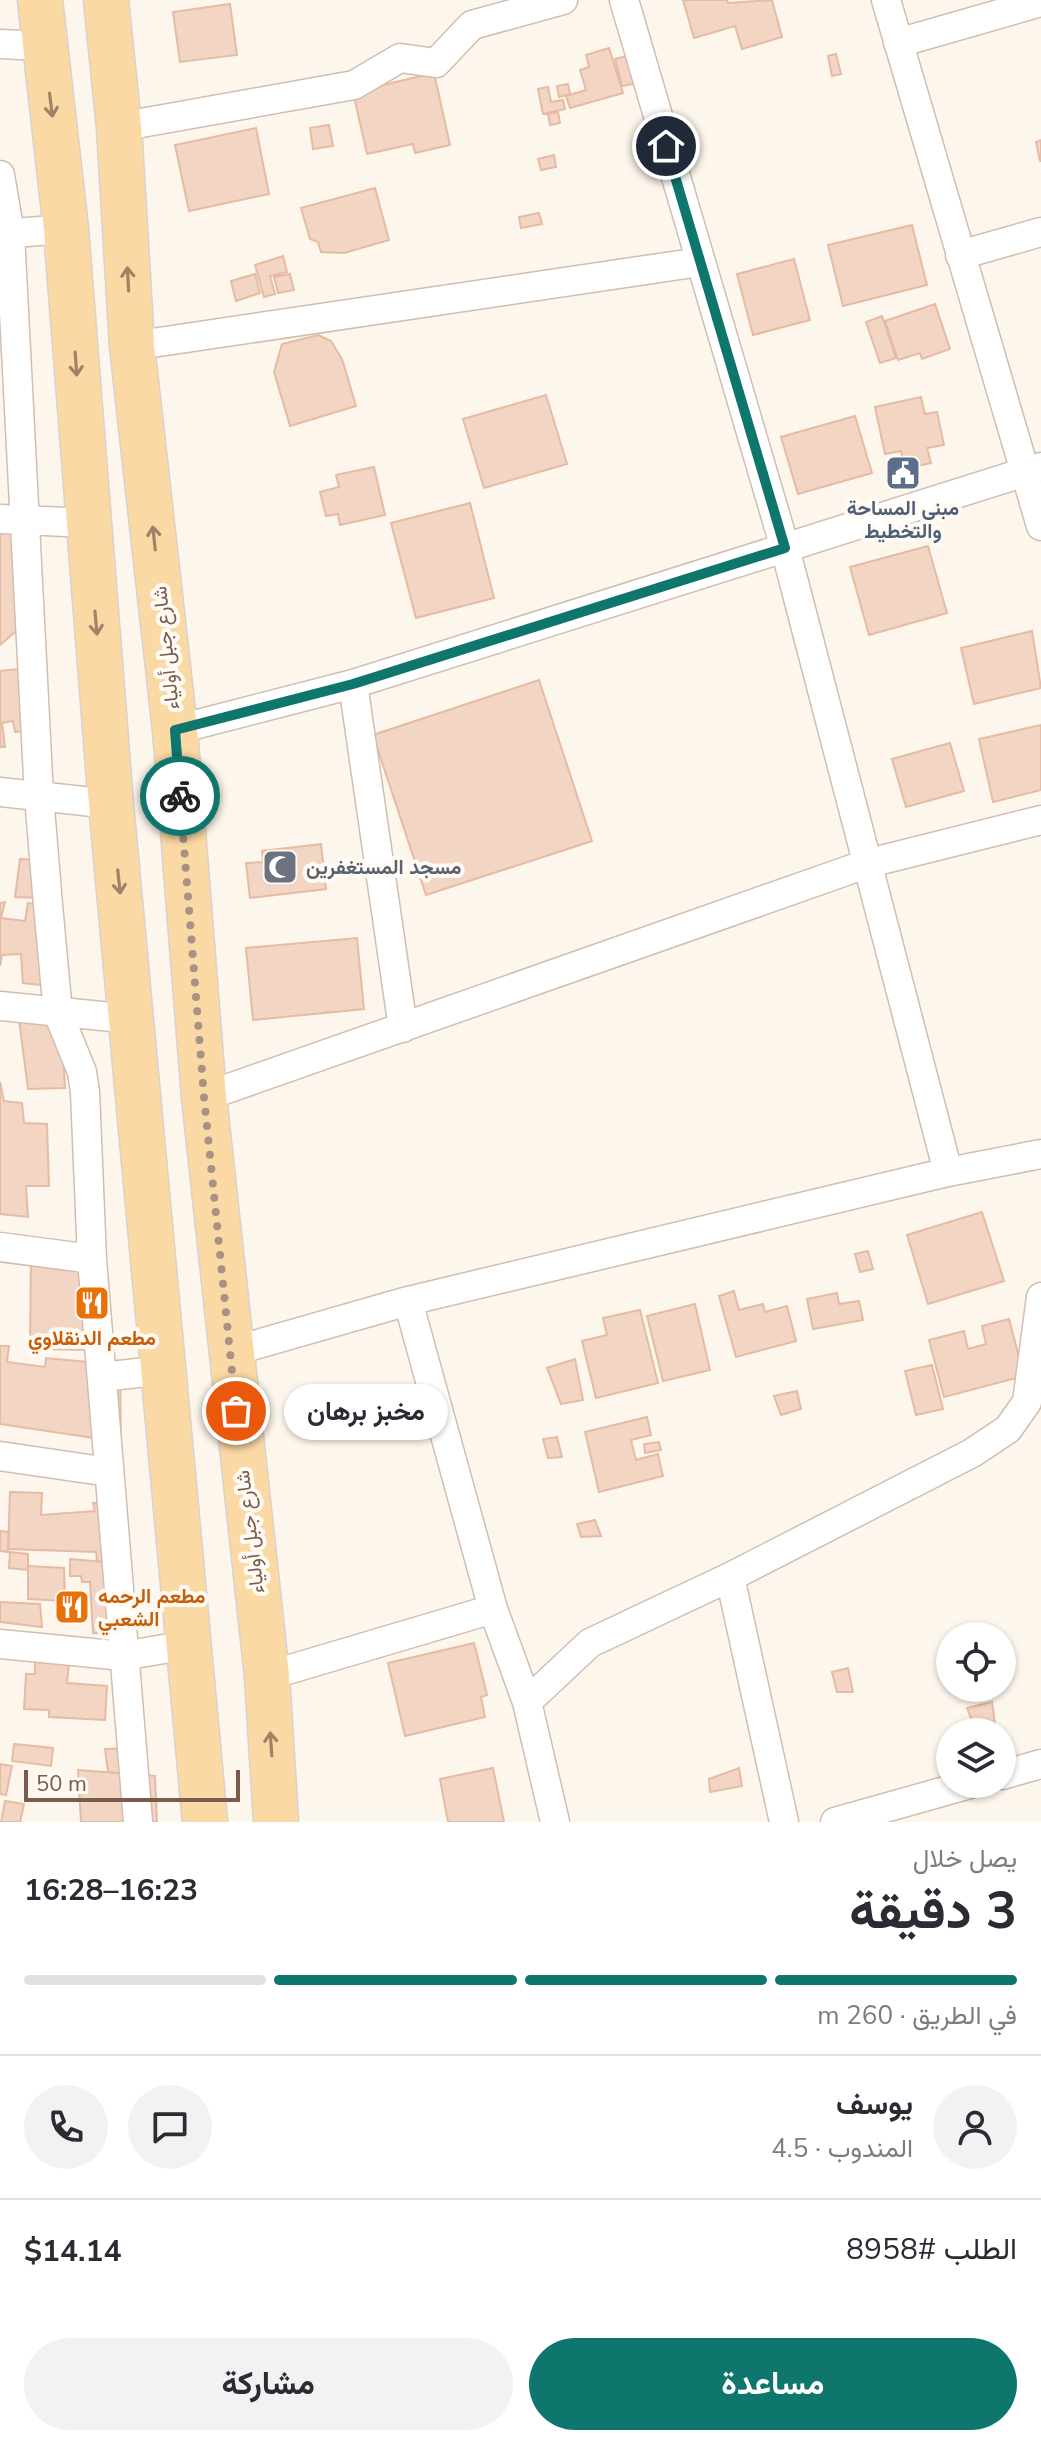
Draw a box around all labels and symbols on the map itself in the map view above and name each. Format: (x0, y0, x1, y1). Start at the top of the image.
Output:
one-way arrow (44, 91, 59, 118)
pin (632, 112, 700, 180)
one-way arrow (120, 266, 135, 293)
one-way arrow (69, 350, 84, 377)
public building icon: مبنى المساحة والتخطيط (884, 454, 922, 492)
place label: مبنى المساحة والتخطيط (847, 495, 959, 545)
one-way arrow (146, 525, 161, 552)
street label: شارع جبل أولياء (146, 585, 186, 711)
one-way arrow (89, 609, 104, 636)
courier (140, 756, 220, 836)
mosque icon: مسجد المستغفرين (261, 848, 299, 886)
place label: مسجد المستغفرين (306, 854, 462, 881)
one-way arrow (111, 868, 126, 895)
restaurant icon: مطعم الدنقلاوي (73, 1284, 111, 1322)
place label: مطعم الدنقلاوي (28, 1325, 156, 1355)
pin (202, 1377, 270, 1445)
callout: مخبز برهان (284, 1383, 448, 1439)
street label: شارع جبل أولياء (229, 1469, 271, 1595)
place label: مطعم الرحمه الشعبي (98, 1583, 205, 1636)
restaurant icon: مطعم الرحمه الشعبي (53, 1588, 91, 1626)
one-way arrow (263, 1731, 278, 1758)
scale bar (24, 1766, 240, 1802)

